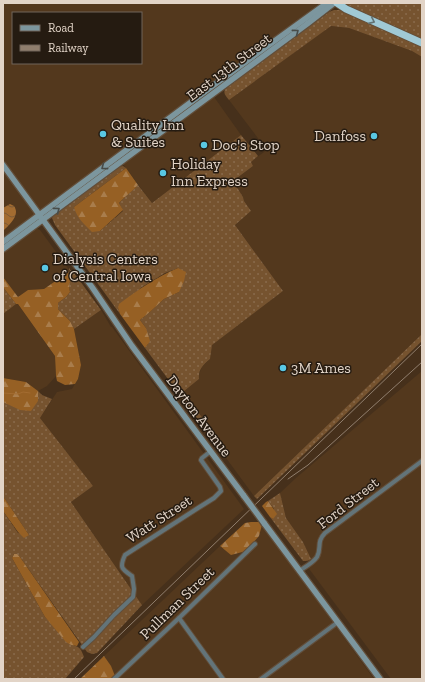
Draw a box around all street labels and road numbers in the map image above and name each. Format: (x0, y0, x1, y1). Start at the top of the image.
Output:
street label: East 13th Street (183, 29, 275, 105)
street label: Dayton Avenue (162, 372, 236, 460)
street label: Ford Street (314, 473, 383, 533)
street label: Watt Street (123, 491, 196, 547)
street label: Pullman Street (136, 563, 218, 643)

